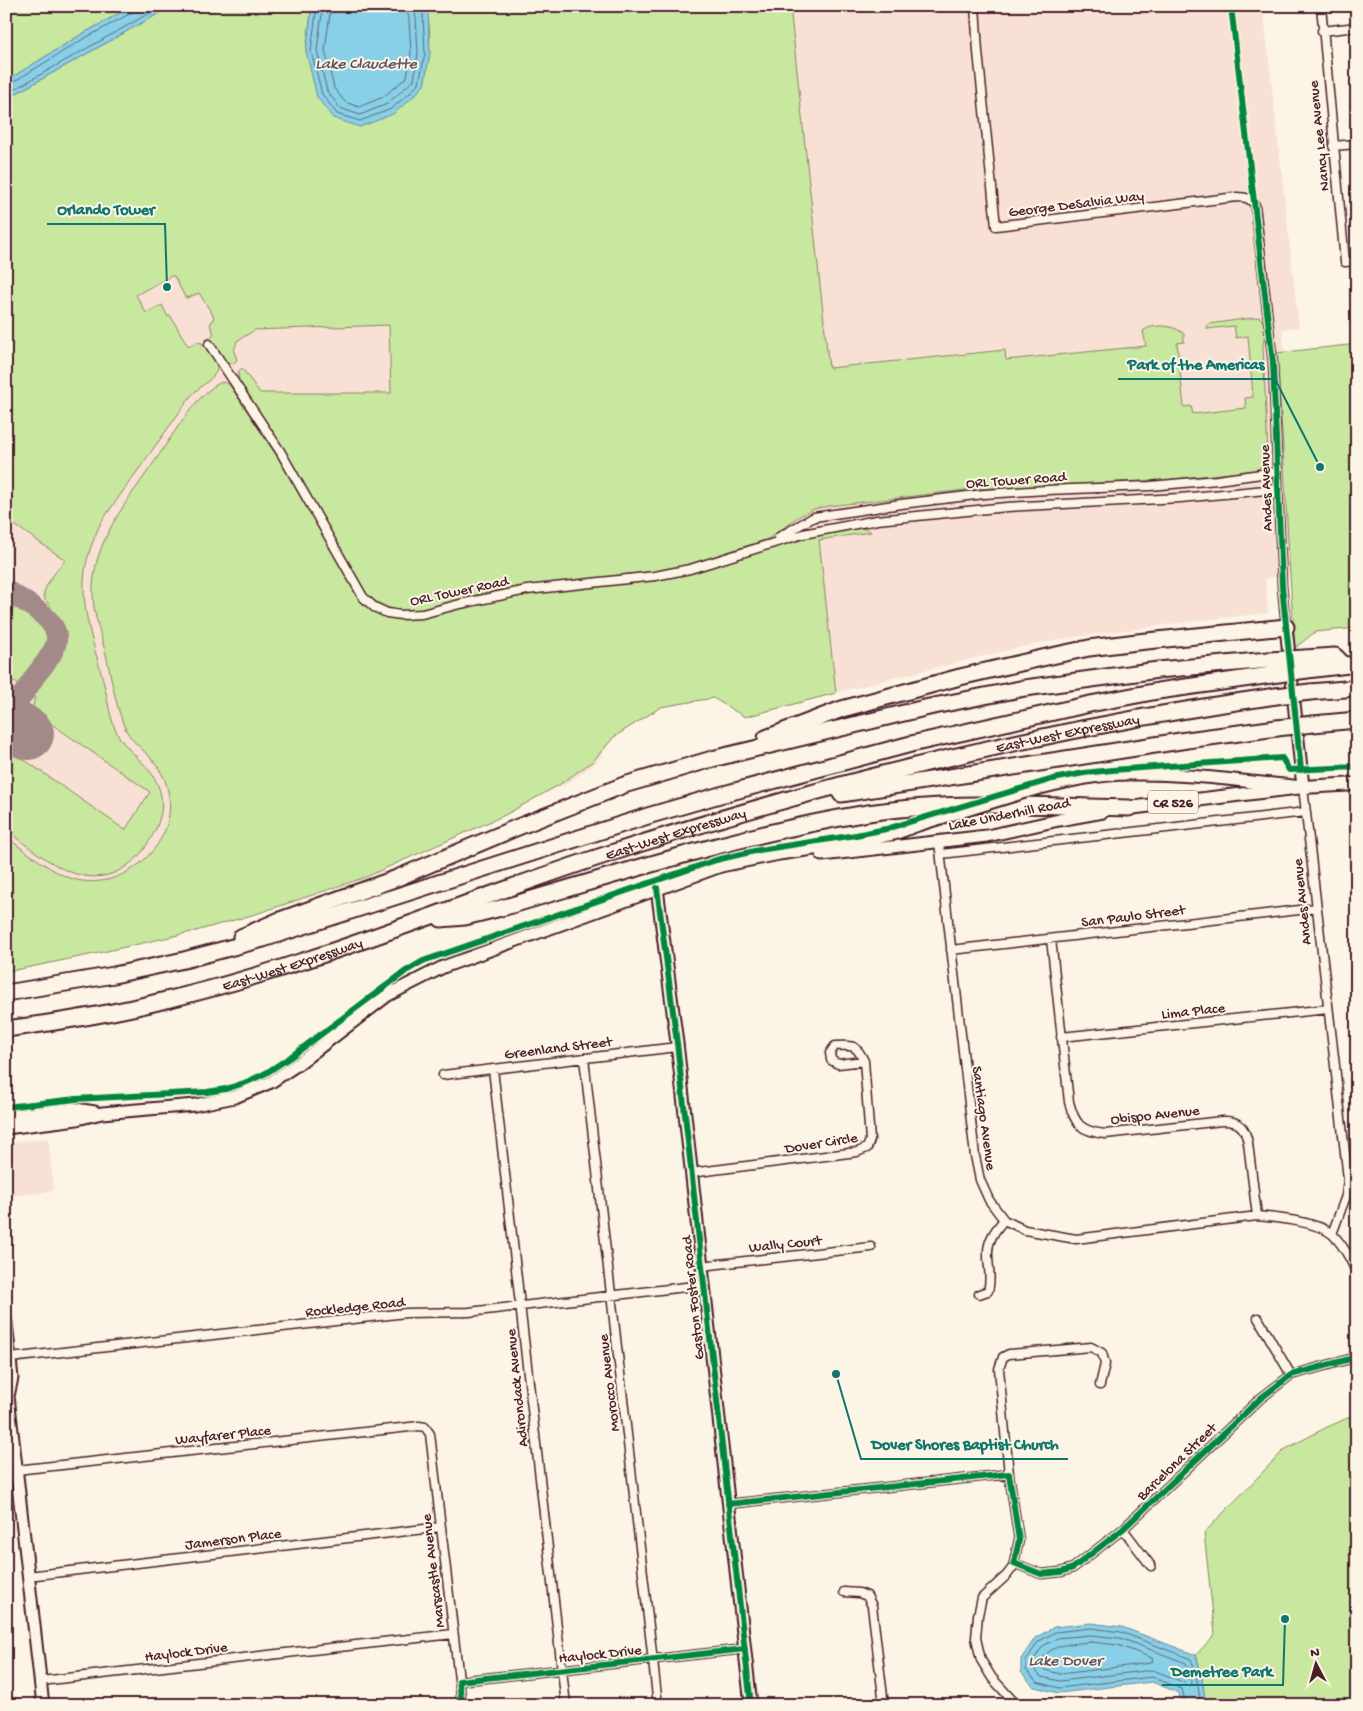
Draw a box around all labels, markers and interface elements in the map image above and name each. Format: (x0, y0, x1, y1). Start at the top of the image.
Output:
water label: Lake Claudette (315, 56, 417, 75)
street label: Nancy Lee Avenue (1305, 79, 1335, 192)
street label: George DeSalvia Way (1007, 188, 1146, 222)
callout: Orlando Tower (47, 193, 165, 224)
text: Orlando Tower (57, 202, 157, 221)
callout: Park of the Americas (1118, 348, 1275, 379)
text: Park of the Americas (1127, 356, 1266, 376)
street label: Andes Avenue (1256, 444, 1278, 532)
street label: ORL Tower Road (965, 468, 1068, 493)
street label: ORL Tower Road (408, 572, 512, 611)
street label: East-West Expressway (994, 711, 1142, 758)
road number: CR 526 (1148, 790, 1198, 814)
street label: Lake Underhill Road (947, 794, 1073, 836)
street label: East-West Expressway (604, 805, 749, 865)
street label: Andes Avenue (1289, 857, 1316, 946)
street label: San Paulo Street (1080, 901, 1188, 932)
street label: East-West Expressway (221, 934, 366, 996)
street label: Lima Place (1160, 1000, 1226, 1024)
street label: Greenland Street (503, 1033, 615, 1065)
street label: Santiago Avenue (967, 1065, 999, 1172)
street label: Obispo Avenue (1110, 1102, 1201, 1130)
street label: Dover Circle (783, 1129, 859, 1159)
street label: Wally Court (748, 1232, 824, 1258)
street label: Gaston Foster Road (678, 1234, 709, 1361)
street label: Rockledge Road (305, 1294, 407, 1322)
street label: Adirondack Avenue (503, 1328, 533, 1448)
street label: Morocco Avenue (595, 1333, 625, 1432)
street label: Barcelona Street (1133, 1418, 1222, 1506)
street label: Wayfarer Place (175, 1422, 272, 1450)
callout: Dover Shores Baptist Church (861, 1428, 1068, 1459)
text: Dover Shores Baptist Church (869, 1437, 1059, 1456)
street label: Marscastle Avenue (418, 1513, 450, 1629)
street label: Jamerson Place (184, 1525, 283, 1555)
north arrow (1290, 1638, 1340, 1688)
street label: Haylock Drive (144, 1639, 229, 1667)
street label: Haylock Drive (558, 1642, 643, 1668)
text: N (1309, 1645, 1320, 1662)
water label: Lake Dover (1028, 1653, 1105, 1672)
callout: Demetree Park (1162, 1654, 1283, 1685)
text: Demetree Park (1169, 1664, 1275, 1683)

